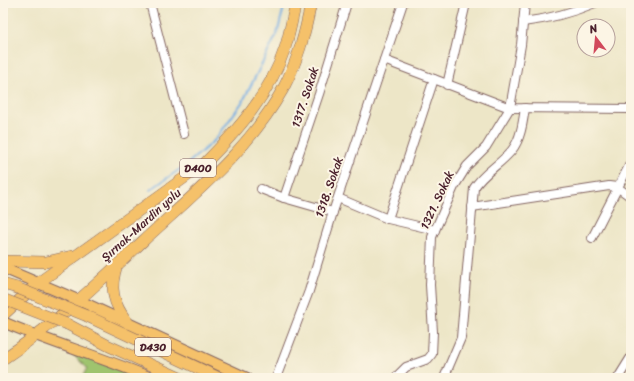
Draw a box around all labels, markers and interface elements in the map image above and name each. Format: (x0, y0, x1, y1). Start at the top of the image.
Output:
north arrow (576, 18, 616, 58)
text: N (586, 19, 600, 39)
street label: 1317. Sokak (285, 63, 325, 130)
street label: 1318. Sokak (308, 153, 350, 220)
road number: D400 (180, 159, 216, 177)
street label: 1321. Sokak (414, 166, 461, 233)
street label: Şırnak-Mardin yolu (96, 182, 187, 267)
road number: D430 (135, 338, 171, 356)

